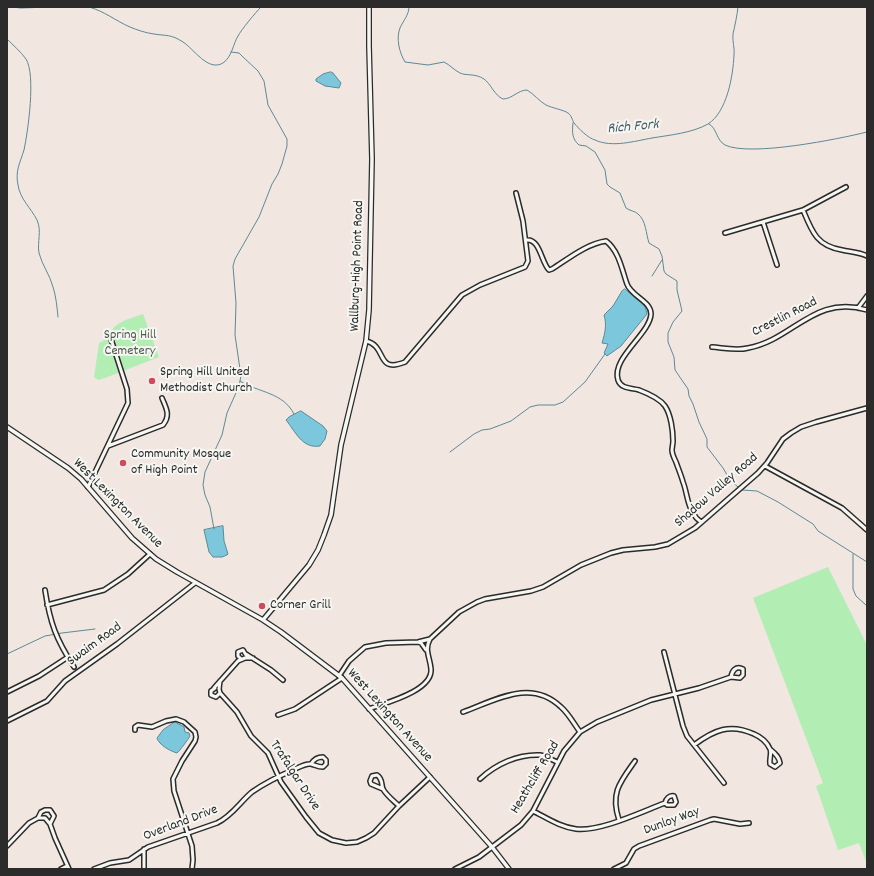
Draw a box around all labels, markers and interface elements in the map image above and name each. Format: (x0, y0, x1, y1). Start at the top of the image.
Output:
water label: Rich Fork (607, 117, 659, 139)
street label: Wallburg-High Point Road (347, 200, 369, 332)
street label: Crestlin Road (750, 294, 820, 342)
park label: Spring Hill Cemetery (104, 328, 156, 360)
place label: Spring Hill United Methodist Church (160, 365, 252, 398)
marker: Spring Hill United Methodist Church (147, 376, 157, 386)
place label: Community Mosque of High Point (131, 447, 231, 480)
street label: Shadow Valley Road (672, 450, 762, 532)
street label: West Lexington Avenue (69, 456, 165, 552)
marker: Community Mosque of High Point (118, 458, 128, 468)
place label: Corner Grill (270, 598, 331, 614)
marker: Corner Grill (257, 601, 267, 611)
street label: Swaim Road (64, 620, 126, 670)
street label: West Lexington Avenue (343, 666, 435, 766)
street label: Trafalgar Drive (265, 738, 323, 814)
street label: Heathcliff Road (508, 739, 564, 817)
street label: Overland Drive (141, 802, 221, 846)
street label: Dunloy Way (642, 804, 702, 840)

